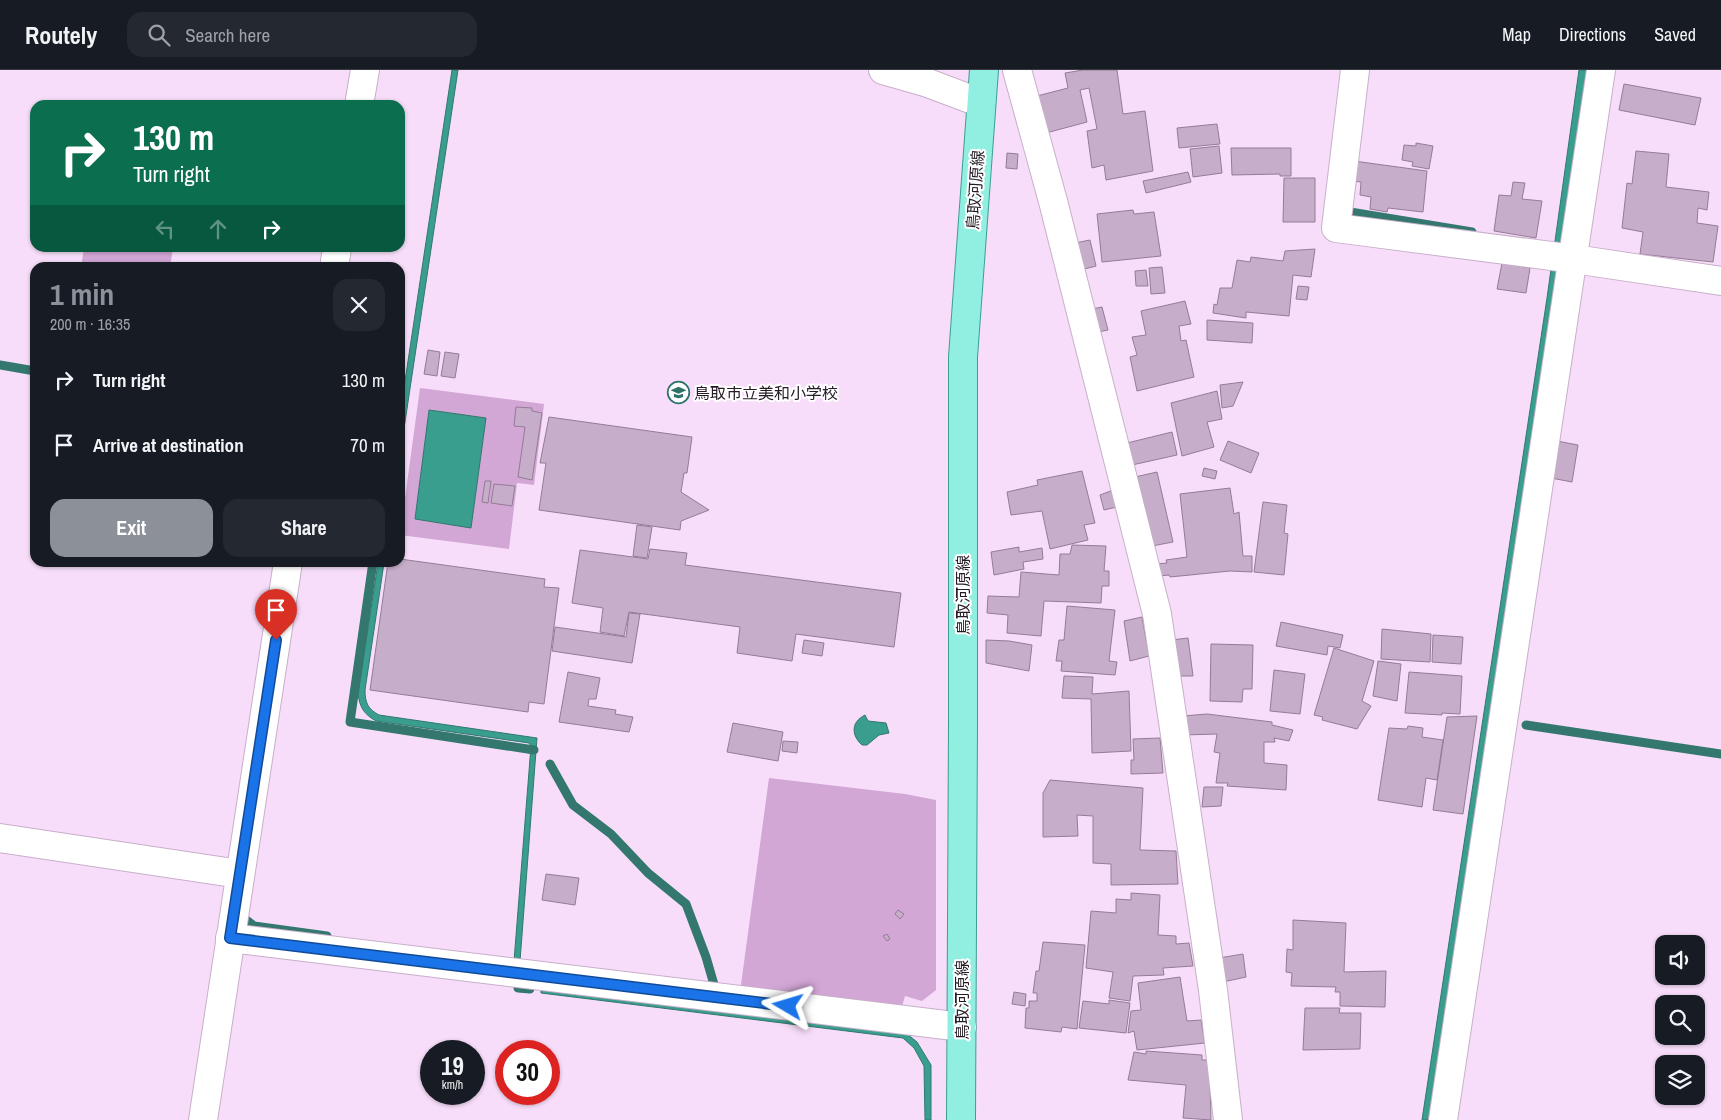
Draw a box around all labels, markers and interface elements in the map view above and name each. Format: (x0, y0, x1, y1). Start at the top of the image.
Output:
search box (127, 12, 477, 57)
text: Routely (25, 19, 97, 51)
icon: search (145, 21, 173, 49)
text: Search here (185, 22, 270, 48)
text: Map (1502, 22, 1531, 47)
text: Directions (1559, 22, 1626, 47)
text: Saved (1654, 22, 1696, 47)
text: 130 m (133, 114, 214, 161)
icon: right (50, 120, 115, 185)
street label: 鳥取河原線 (961, 149, 989, 231)
text: Turn right (133, 159, 210, 189)
icon: left (151, 215, 179, 243)
icon: ahead (204, 215, 232, 243)
icon: right (257, 215, 285, 243)
text: 1 min (50, 274, 114, 314)
button: close (333, 279, 385, 331)
text: 200 m · 16:35 (50, 313, 130, 335)
icon: right (50, 366, 78, 394)
text: Turn right (93, 367, 165, 393)
text: 130 m (342, 367, 385, 393)
school or university icon: 鳥取市立美和小学校 (666, 381, 690, 405)
place label: 鳥取市立美和小学校 (694, 382, 838, 404)
icon: arrive (50, 431, 78, 459)
text: Arrive at destination (93, 432, 244, 458)
text: 70 m (350, 432, 385, 458)
button: Exit (50, 499, 213, 557)
button: Share (223, 499, 385, 557)
street label: 鳥取河原線 (952, 555, 974, 635)
pin (255, 589, 297, 640)
icon: arrive (262, 596, 290, 624)
map controls (1655, 935, 1705, 1105)
button: sound (1655, 935, 1705, 985)
street label: 鳥取河原線 (951, 960, 973, 1040)
position arrow (761, 979, 813, 1031)
button: search (1655, 995, 1705, 1045)
speed limit sign: 30 (495, 1040, 560, 1105)
text: 19 (441, 1049, 464, 1083)
button: layers (1655, 1055, 1705, 1105)
text: km/h (442, 1077, 463, 1093)

